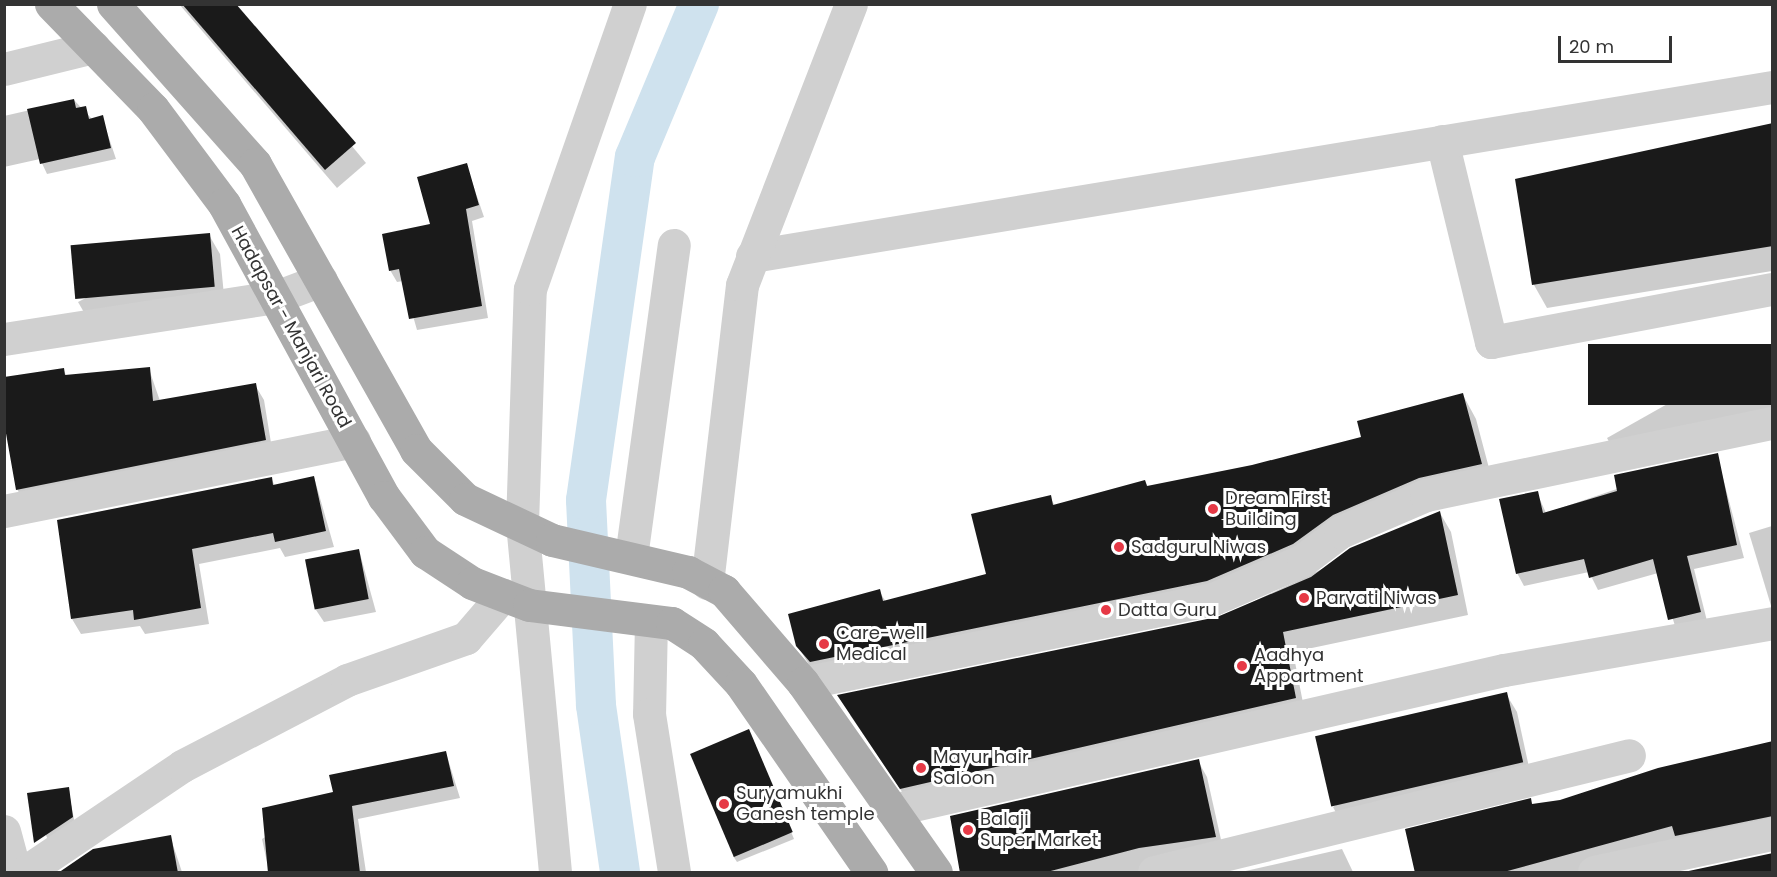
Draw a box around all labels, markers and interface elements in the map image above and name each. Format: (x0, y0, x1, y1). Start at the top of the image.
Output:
scale bar (1561, 24, 1675, 62)
text: 20 m (1569, 34, 1614, 59)
street label: Hadapsar - Manjari Road (226, 222, 356, 432)
place label: Dream First Building (1225, 488, 1327, 530)
marker: Dream First Building (1206, 502, 1220, 516)
place label: Sadguru Niwas (1131, 536, 1266, 558)
marker: Sadguru Niwas (1112, 540, 1126, 554)
place label: Parvati Niwas (1316, 587, 1437, 609)
marker: Parvati Niwas (1297, 591, 1311, 605)
place label: Datta Guru (1118, 599, 1217, 621)
marker: Datta Guru (1099, 603, 1113, 617)
place label: Care-well Medical (836, 623, 925, 666)
marker: Care-well Medical (817, 637, 831, 651)
place label: Aadhya Appartment (1254, 645, 1364, 688)
marker: Aadhya Appartment (1235, 659, 1249, 673)
place label: Mayur hair Saloon (933, 747, 1029, 789)
marker: Mayur hair Saloon (914, 761, 928, 775)
place label: Suryamukhi Ganesh temple (736, 783, 875, 826)
marker: Suryamukhi Ganesh temple (717, 797, 731, 811)
place label: Balaji Super Market (980, 809, 1098, 852)
marker: Balaji Super Market (961, 823, 975, 837)

